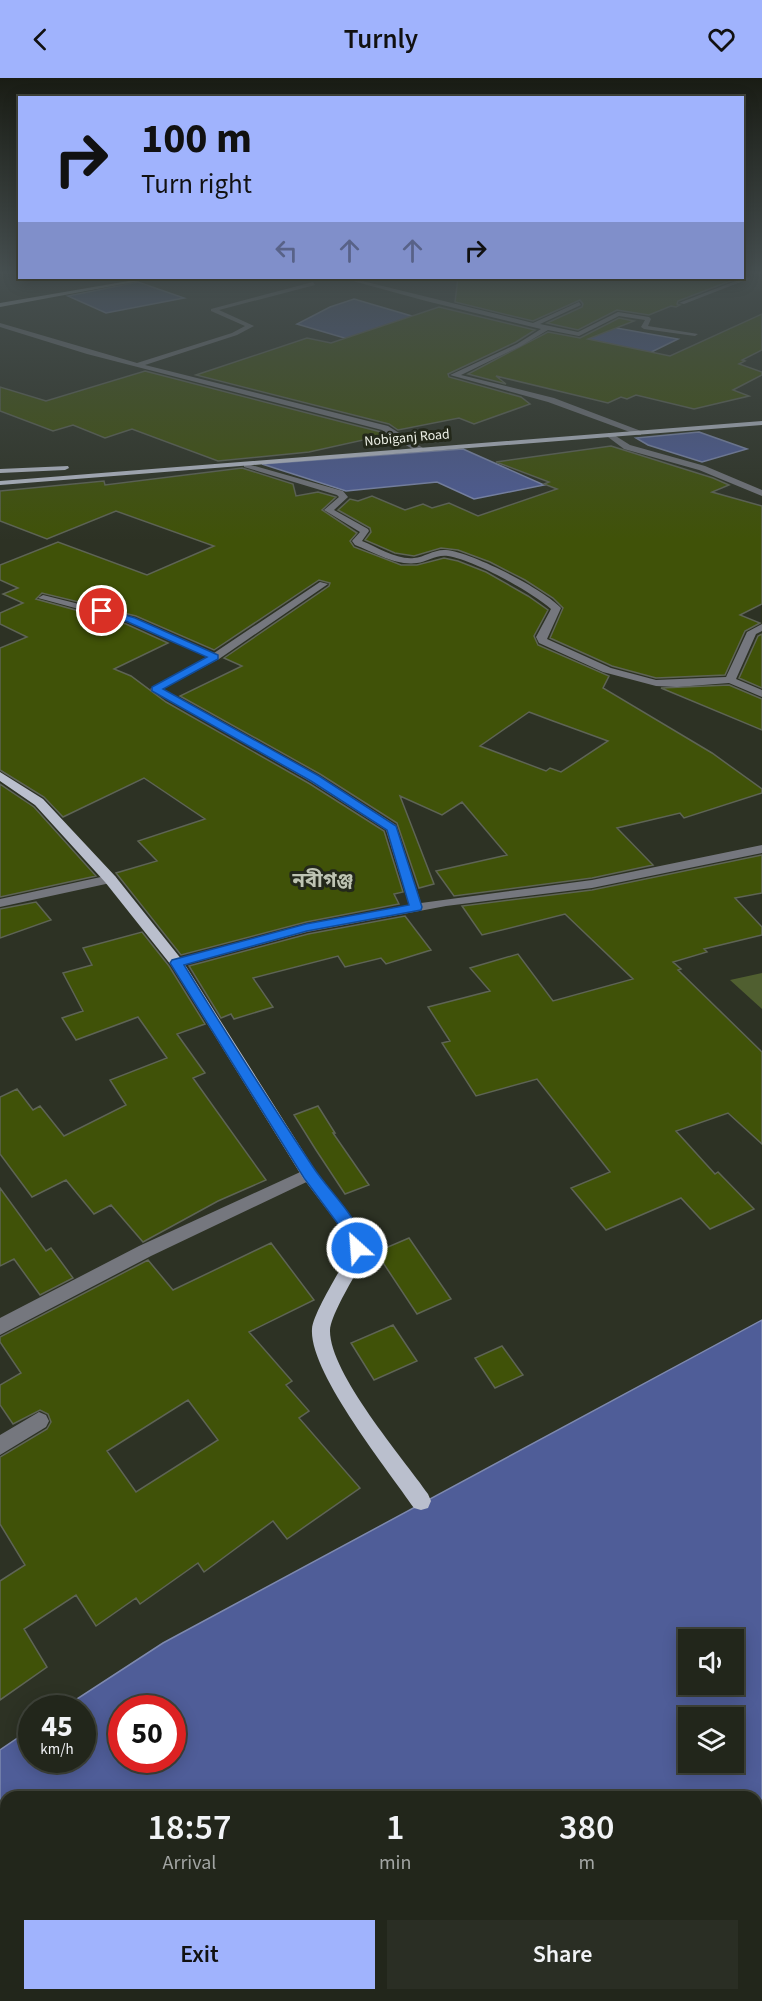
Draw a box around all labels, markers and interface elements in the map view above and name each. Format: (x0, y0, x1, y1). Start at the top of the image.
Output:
text: Turnly (344, 20, 418, 59)
icon: back (24, 23, 57, 56)
icon: heart (705, 23, 738, 56)
text: 100 m (141, 109, 252, 169)
icon: right (42, 120, 120, 198)
text: Turn right (141, 165, 252, 204)
icon: left (270, 234, 303, 267)
icon: ahead (333, 234, 366, 267)
icon: ahead (396, 234, 429, 267)
icon: right (459, 234, 492, 267)
street label: Nobiganj Road (364, 424, 451, 452)
pin (76, 585, 127, 636)
icon: arrive (85, 594, 118, 627)
district label: নবীগঞ্জ (292, 867, 354, 895)
position arrow (325, 1216, 389, 1280)
map controls (678, 1629, 744, 1773)
button: sound (678, 1629, 744, 1695)
speed limit sign: 50 (108, 1695, 186, 1773)
text: 45 (41, 1705, 73, 1748)
button: layers (678, 1707, 744, 1773)
text: km/h (40, 1739, 74, 1760)
text: 18:57 (148, 1802, 231, 1853)
text: 1 (386, 1802, 404, 1853)
text: 380 (559, 1802, 614, 1853)
text: Arrival (163, 1849, 216, 1877)
text: min (379, 1849, 411, 1877)
text: m (578, 1849, 595, 1877)
button: Exit (24, 1920, 375, 1989)
button: Share (387, 1920, 738, 1989)

